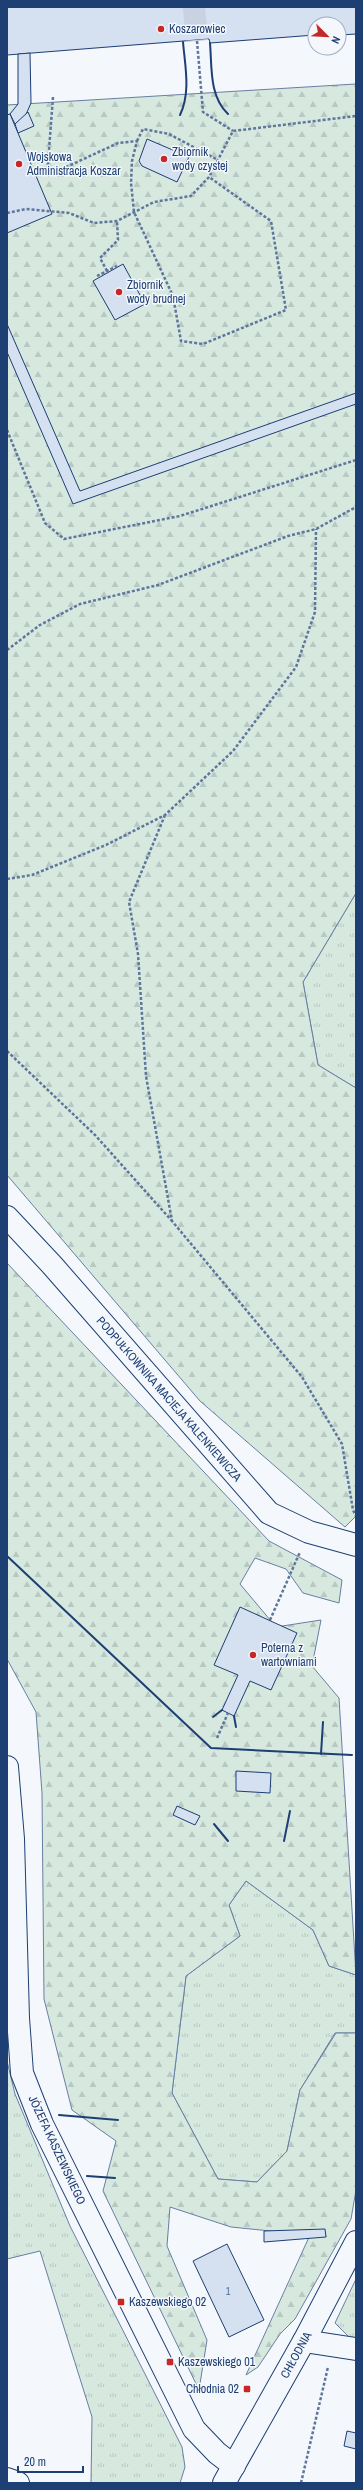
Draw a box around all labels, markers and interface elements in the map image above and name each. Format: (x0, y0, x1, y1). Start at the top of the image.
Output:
north arrow (307, 16, 347, 56)
place label: Koszarowiec (169, 21, 225, 37)
marker: Koszarowiec (156, 24, 166, 34)
text: N (328, 34, 344, 46)
place label: Zbiornik wody czystej (172, 144, 228, 174)
place label: Wojskowa Administracja Koszar (26, 149, 121, 179)
marker: Zbiornik wody czystej (159, 154, 169, 164)
marker: Wojskowa Administracja Koszar (14, 159, 24, 169)
place label: Zbiornik wody brudnej (127, 277, 186, 307)
marker: Zbiornik wody brudnej (114, 287, 124, 297)
street label: PODPUŁKOWNIKA MACIEJA KALENKIEWICZA (93, 1313, 245, 1485)
place label: Poterna z wartowniami (261, 1640, 317, 1670)
marker: Poterna z wartowniami (248, 1650, 258, 1660)
street label: JÓZEFA KASZEWSKIEGO (25, 2093, 89, 2207)
house number: 1 (226, 2285, 231, 2298)
place label: Kaszewskiego 02 (129, 2294, 206, 2310)
marker: Kaszewskiego 02 (116, 2297, 126, 2307)
street label: CHŁODNIA (277, 2329, 316, 2381)
place label: Kaszewskiego 01 (178, 2354, 256, 2370)
marker: Kaszewskiego 01 (165, 2357, 175, 2367)
place label: Chłodnia 02 (186, 2381, 239, 2397)
marker: Chłodnia 02 (242, 2384, 252, 2394)
scale bar (18, 2448, 83, 2474)
text: 20 m (24, 2454, 46, 2470)

